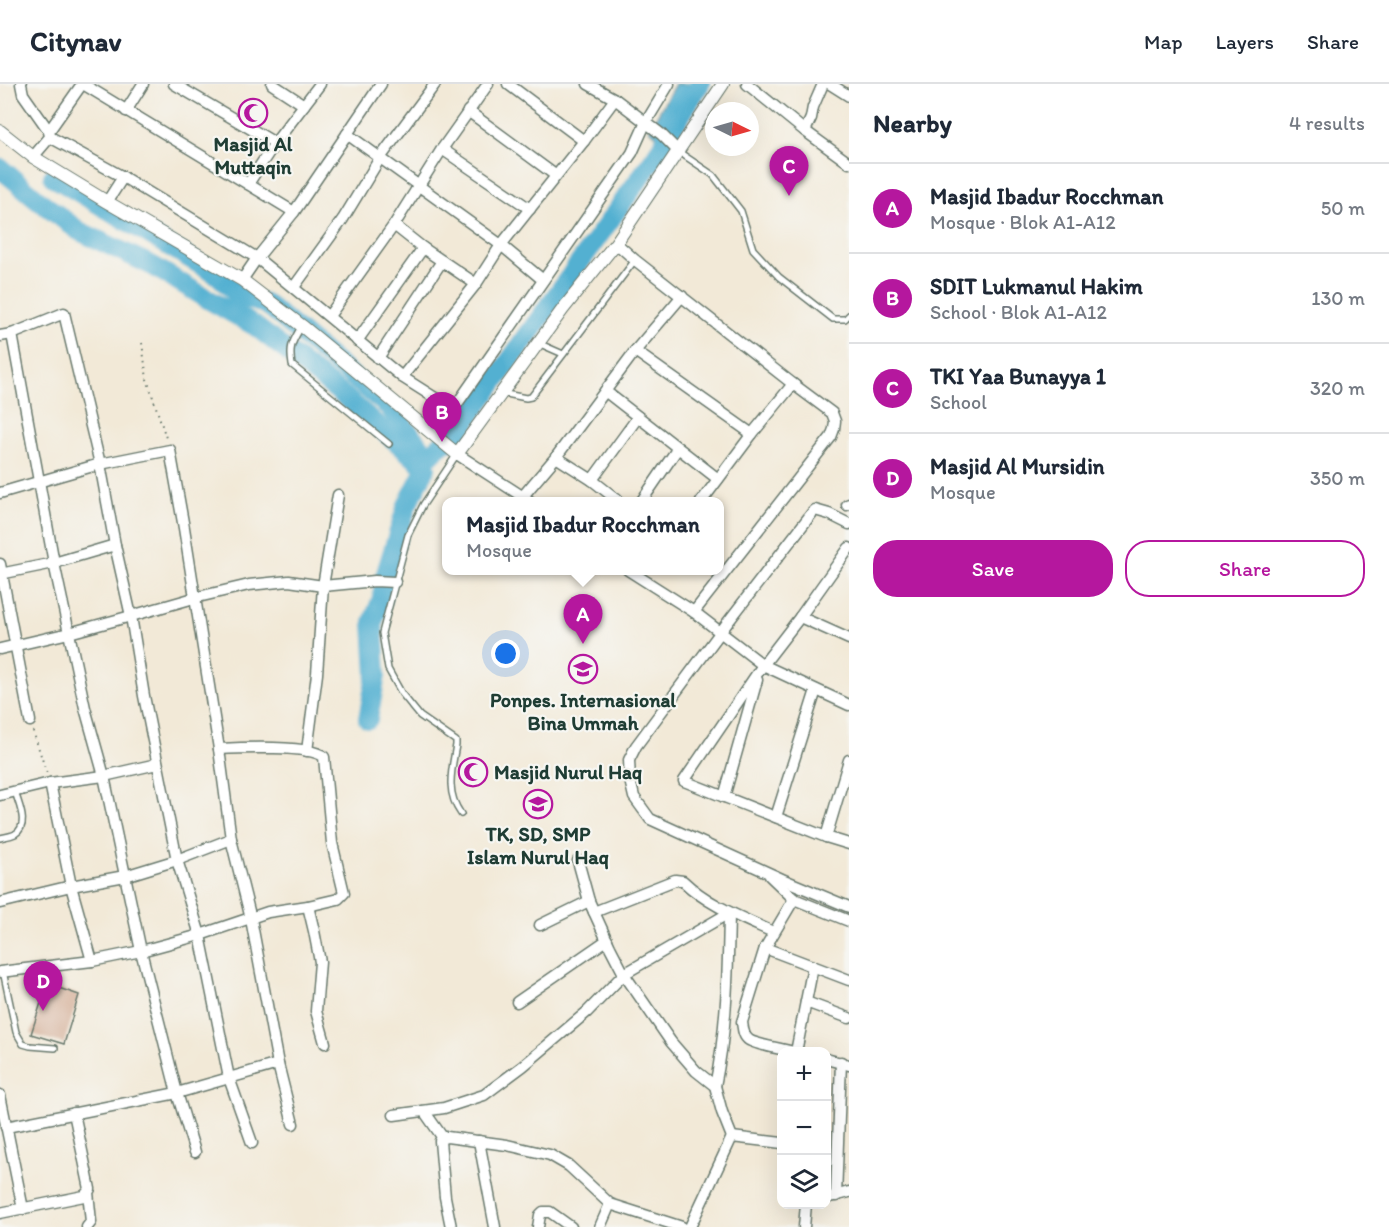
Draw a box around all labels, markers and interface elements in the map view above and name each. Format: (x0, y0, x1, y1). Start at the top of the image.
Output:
text: Citynav (30, 24, 121, 58)
text: Map (1144, 29, 1183, 54)
text: Layers (1216, 29, 1274, 54)
text: Share (1307, 29, 1359, 54)
mosque icon: Masjid Al Muttaqin (237, 97, 269, 129)
north arrow (705, 102, 759, 156)
text: Nearby (873, 107, 952, 139)
text: 4 results (1289, 111, 1365, 135)
place label: Masjid Al Muttaqin (214, 132, 293, 180)
pin: C (770, 147, 808, 196)
text: Masjid Ibadur Rocchman (930, 183, 1163, 210)
text: A (886, 196, 899, 220)
text: 50 m (1321, 196, 1365, 220)
text: Mosque · Blok A1-A12 (930, 210, 1116, 234)
text: SDIT Lukmanul Hakim (930, 273, 1143, 300)
text: B (886, 286, 899, 310)
text: 130 m (1311, 286, 1365, 310)
text: School · Blok A1-A12 (930, 300, 1107, 324)
text: TKI Yaa Bunayya 1 (930, 363, 1106, 390)
text: C (886, 376, 899, 400)
text: 320 m (1310, 376, 1365, 400)
text: School (930, 390, 987, 414)
pin: B (422, 392, 462, 442)
text: Masjid Al Mursidin (930, 453, 1105, 480)
text: D (886, 466, 899, 490)
text: 350 m (1310, 466, 1365, 490)
text: Mosque (930, 480, 996, 504)
popup (442, 497, 724, 575)
text: Masjid Ibadur Rocchman (466, 511, 700, 538)
text: Mosque (466, 538, 532, 562)
button: Save (873, 540, 1113, 597)
button: Share (1125, 540, 1365, 597)
pin: A (564, 594, 602, 644)
your location (491, 639, 520, 668)
school or university icon: Ponpes. Internasional Bina Ummah (567, 653, 599, 685)
place label: Ponpes. Internasional Bina Ummah (490, 688, 676, 735)
mosque icon: Masjid Nurul Haq (457, 756, 489, 788)
place label: Masjid Nurul Haq (494, 760, 642, 785)
school or university icon: TK, SD, SMP Islam Nurul Haq (522, 788, 554, 820)
place label: TK, SD, SMP Islam Nurul Haq (467, 822, 609, 870)
pin: D (24, 962, 63, 1011)
map controls (777, 1047, 831, 1209)
button: + (777, 1047, 831, 1101)
button: − (777, 1101, 831, 1155)
button: layers (777, 1155, 831, 1209)

